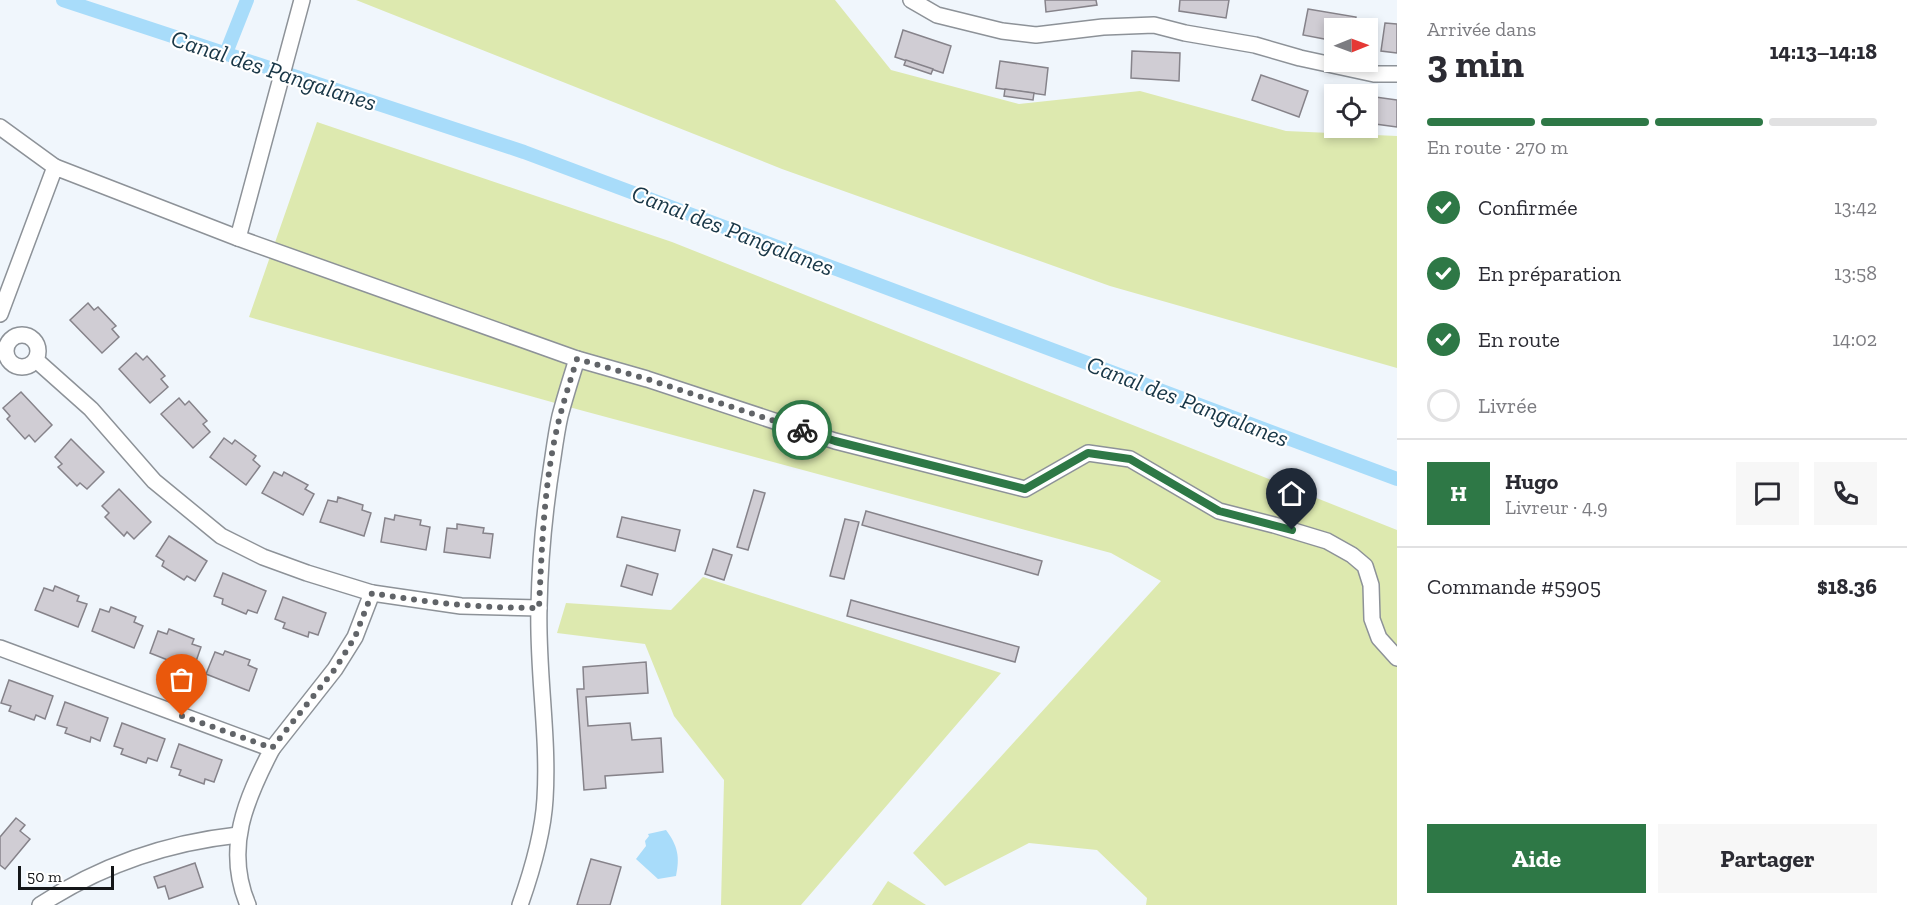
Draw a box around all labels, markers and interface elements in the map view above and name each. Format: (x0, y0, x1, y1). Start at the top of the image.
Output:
text: Arrivée dans (1427, 17, 1536, 41)
north arrow (1324, 18, 1378, 72)
map controls (1324, 18, 1378, 138)
water label: Canal des Pangalanes (168, 23, 380, 117)
text: 14:13–14:18 (1769, 38, 1877, 65)
text: 3 min (1427, 40, 1524, 87)
button: locate (1324, 84, 1378, 138)
text: En route · 270 m (1427, 135, 1568, 159)
water label: Canal des Pangalanes (628, 178, 838, 282)
icon: check (1427, 191, 1460, 224)
text: Confirmée (1478, 194, 1578, 221)
text: 13:42 (1834, 195, 1877, 219)
icon: check (1427, 257, 1460, 290)
text: En préparation (1478, 260, 1621, 287)
text: 13:58 (1834, 261, 1877, 285)
icon: check (1427, 323, 1460, 356)
text: En route (1478, 326, 1560, 353)
text: 14:02 (1832, 327, 1877, 351)
water label: Canal des Pangalanes (1083, 349, 1293, 453)
text: Livrée (1478, 392, 1537, 419)
courier (772, 400, 832, 460)
icon: bike (786, 414, 819, 447)
button: chat (1736, 462, 1799, 525)
button: phone (1814, 462, 1877, 525)
pin (1266, 468, 1317, 530)
text: Hugo (1505, 468, 1558, 495)
icon: home (1275, 477, 1308, 510)
text: H (1450, 480, 1467, 507)
text: Livreur · 4.9 (1505, 495, 1608, 519)
text: Commande #5905 (1427, 573, 1601, 600)
text: $18.36 (1817, 573, 1877, 600)
pin (156, 654, 207, 716)
icon: bag (165, 663, 198, 696)
button: Aide (1427, 824, 1646, 893)
button: Partager (1658, 824, 1877, 893)
scale bar (18, 863, 114, 890)
text: 50 m (27, 867, 62, 886)

